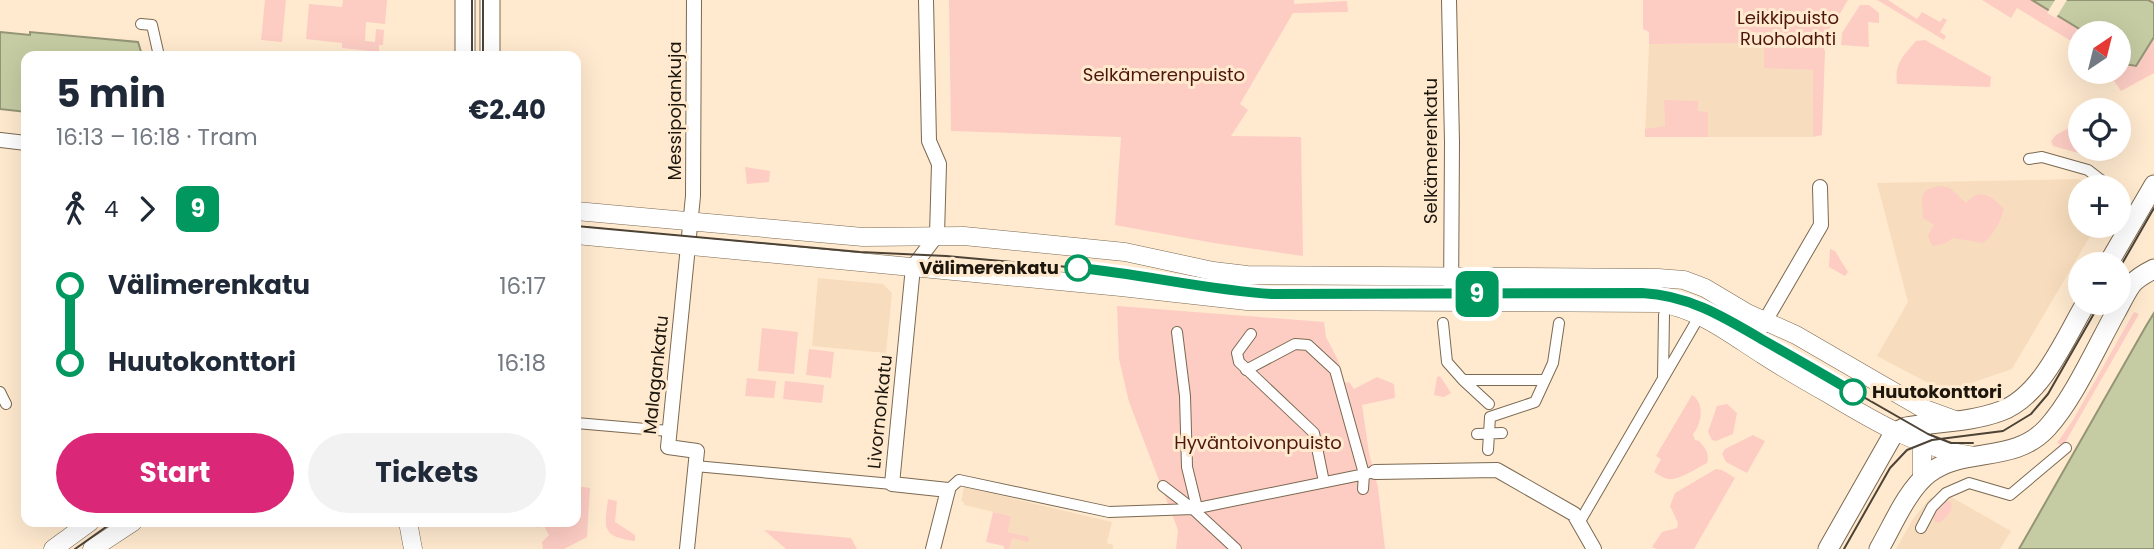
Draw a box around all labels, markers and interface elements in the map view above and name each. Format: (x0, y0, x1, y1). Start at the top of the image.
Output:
park label: Leikkipuisto Ruoholahti (1737, 5, 1839, 51)
north arrow (2068, 21, 2132, 84)
map controls (2068, 21, 2131, 315)
street label: Messipojankuja (662, 41, 687, 181)
park label: Selkämerenpuisto (1083, 62, 1245, 87)
text: 5 min (56, 67, 166, 120)
street label: Selkämerenkatu (1418, 78, 1443, 224)
text: €2.40 (469, 92, 546, 128)
button: locate (2068, 98, 2131, 161)
text: 16:13 – 16:18 · Tram (56, 121, 258, 153)
button: + (2068, 175, 2131, 238)
icon: walk (56, 190, 94, 228)
icon: forward (128, 190, 166, 228)
text: 9 (190, 192, 205, 225)
text: 4 (104, 193, 118, 225)
button: − (2068, 252, 2131, 315)
place label: Välimerenkatu (919, 255, 1059, 280)
marker: Välimerenkatu (1065, 255, 1091, 281)
text: Välimerenkatu (108, 267, 310, 303)
text: 16:17 (499, 270, 546, 302)
line badge: 9 (1454, 271, 1500, 317)
text: 9 (1470, 277, 1484, 310)
street label: Malagankatu (637, 314, 674, 436)
text: Huutokonttori (108, 344, 296, 380)
text: 16:18 (497, 347, 546, 379)
street label: Livornonkatu (861, 354, 898, 470)
marker: Huutokonttori (1840, 379, 1866, 405)
place label: Huutokonttori (1872, 379, 2002, 404)
park label: Hyväntoivonpuisto (1174, 430, 1342, 455)
button: Start (56, 433, 294, 513)
button: Tickets (308, 433, 546, 513)

